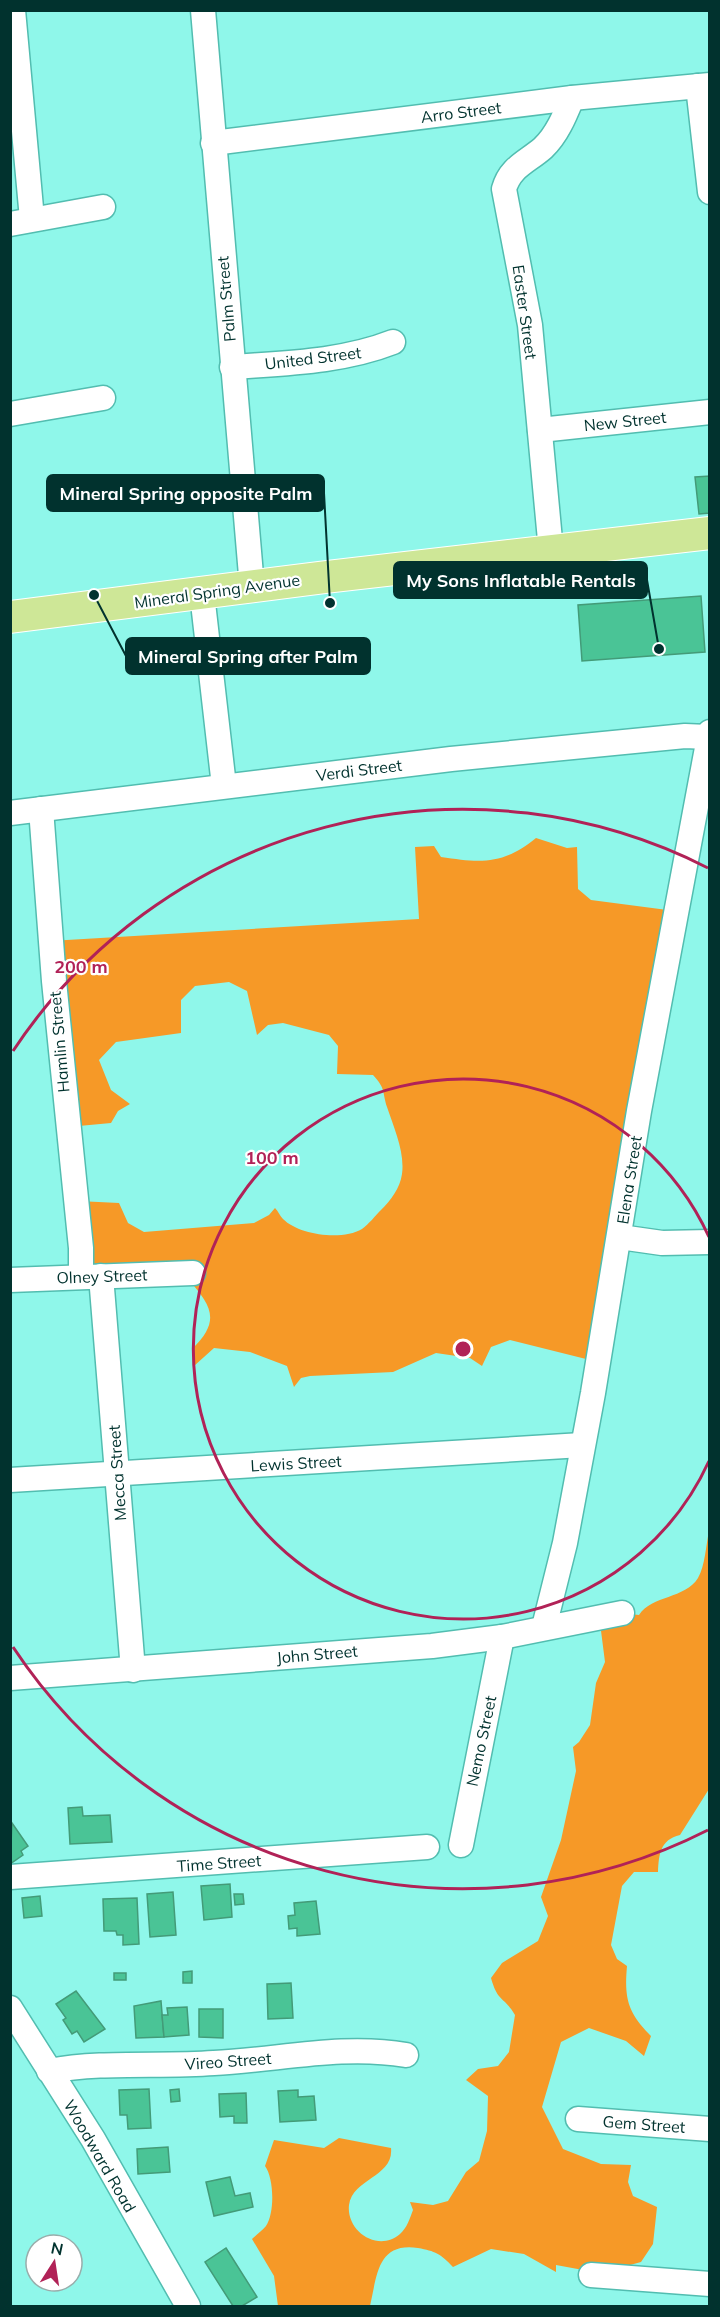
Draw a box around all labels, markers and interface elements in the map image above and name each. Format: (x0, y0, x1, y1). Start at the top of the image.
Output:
street label: Arro Street (420, 97, 503, 127)
street label: Palm Street (212, 255, 240, 343)
street label: Easter Street (508, 263, 542, 361)
street label: United Street (264, 342, 363, 374)
street label: New Street (583, 407, 668, 435)
callout: Mineral Spring opposite Palm (47, 475, 324, 511)
text: Mineral Spring opposite Palm (60, 482, 312, 505)
callout: My Sons Inflatable Rentals (394, 562, 647, 598)
street label: Mineral Spring Avenue (133, 569, 301, 613)
text: My Sons Inflatable Rentals (406, 569, 636, 592)
callout: Mineral Spring after Palm (126, 638, 370, 674)
text: Mineral Spring after Palm (138, 645, 358, 668)
street label: Verdi Street (315, 755, 404, 785)
text: 200 m (54, 955, 108, 978)
street label: Hamlin Street (45, 990, 73, 1093)
street label: Elena Street (612, 1134, 646, 1226)
text: 100 m (245, 1146, 299, 1169)
street label: Olney Street (56, 1264, 148, 1288)
centre of rings (453, 1339, 473, 1359)
street label: Mecca Street (104, 1424, 130, 1522)
street label: Lewis Street (250, 1451, 343, 1475)
street label: John Street (275, 1640, 359, 1668)
street label: Nemo Street (462, 1693, 500, 1788)
street label: Time Street (176, 1850, 262, 1876)
street label: Vireo Street (184, 2048, 272, 2074)
street label: Woodward Road (60, 2096, 140, 2216)
street label: Gem Street (602, 2111, 686, 2137)
north arrow (24, 2233, 84, 2293)
text: N (49, 2237, 65, 2259)

